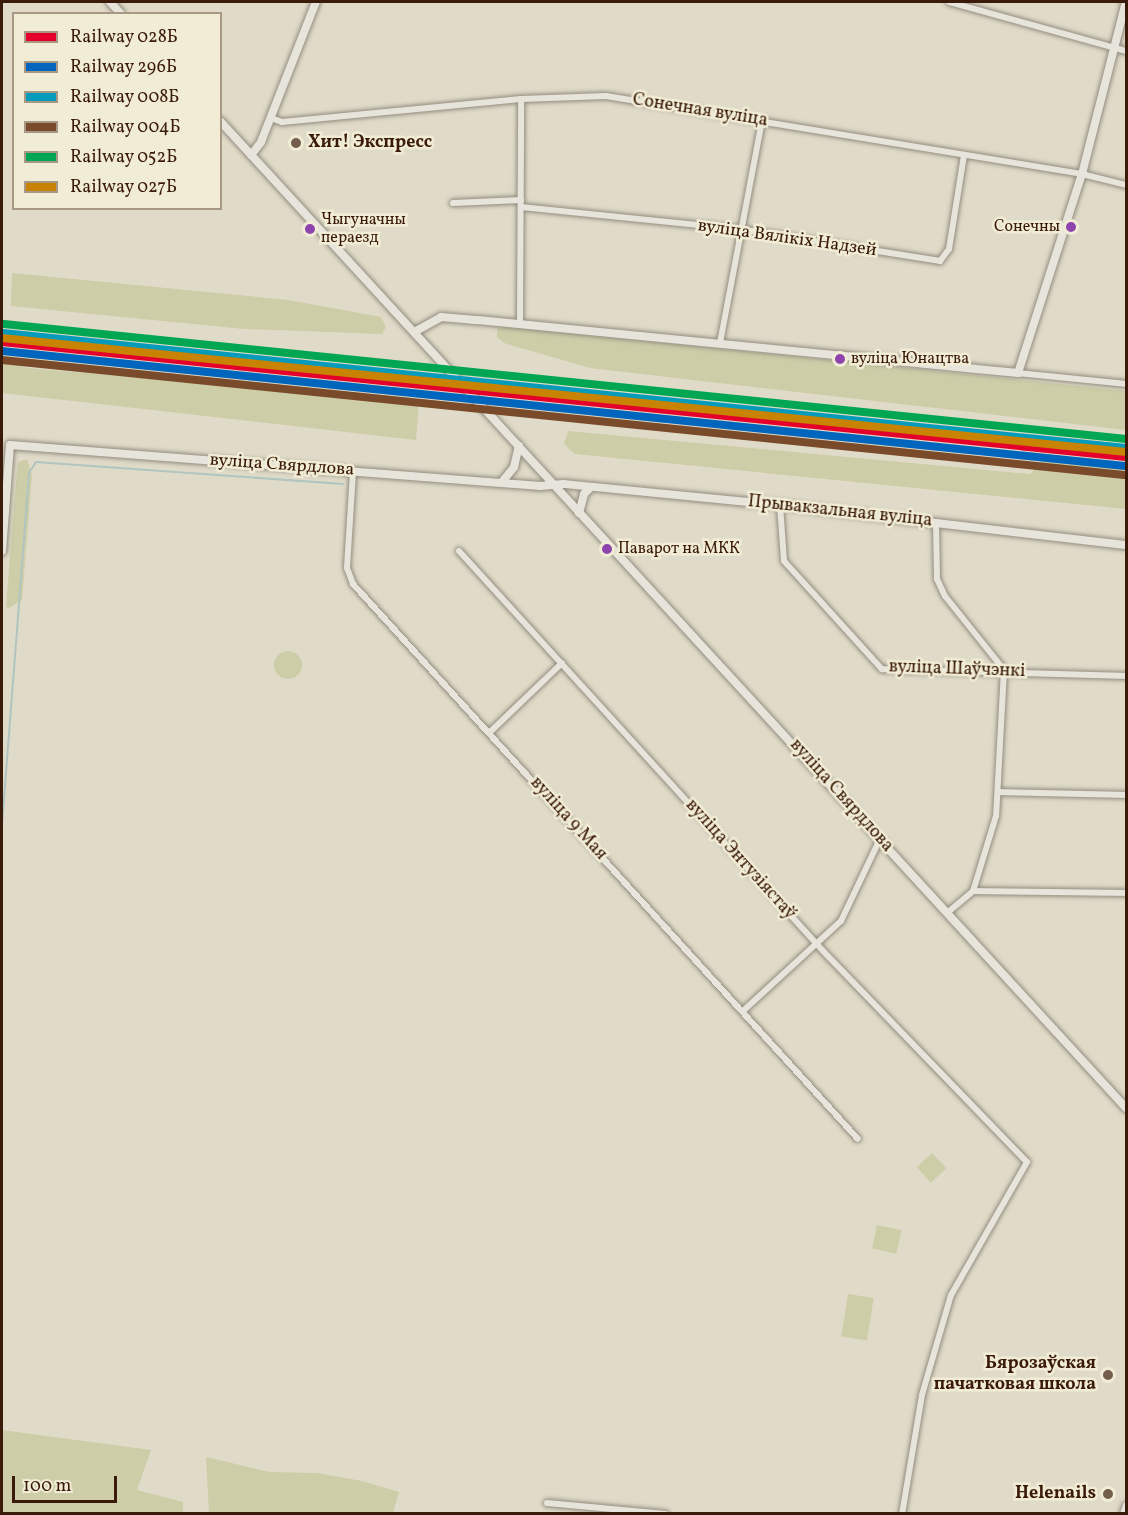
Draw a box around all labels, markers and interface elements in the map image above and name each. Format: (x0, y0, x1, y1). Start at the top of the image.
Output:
legend (12, 12, 222, 210)
text: Railway 028Б (70, 25, 178, 50)
text: Railway 296Б (70, 55, 177, 80)
text: Railway 008Б (70, 85, 179, 110)
street label: Сонечная вуліца (631, 90, 769, 132)
text: Railway 004Б (70, 115, 181, 140)
place label: Хит! Экспресс (308, 132, 432, 154)
marker: Хит! Экспресс (289, 136, 303, 150)
text: Railway 052Б (70, 145, 177, 170)
text: Railway 027Б (70, 175, 177, 200)
place label: Чыгуначны пераезд (321, 210, 406, 248)
street label: вуліца Вялікіх Надзей (696, 216, 878, 262)
place label: Сонечны (994, 217, 1060, 237)
marker: Сонечны (1065, 221, 1077, 233)
marker: Чыгуначны пераезд (304, 223, 316, 235)
place label: вуліца Юнацтва (851, 349, 969, 369)
marker: вуліца Юнацтва (834, 353, 846, 365)
street label: вуліца Свярдлова (209, 450, 355, 482)
street label: Прывакзальная вуліца (747, 492, 933, 532)
place label: Паварот на МКК (618, 539, 740, 559)
marker: Паварот на МКК (601, 543, 613, 555)
street label: вуліца Шаўчэнкі (888, 657, 1026, 683)
street label: вуліца Свярдлова (785, 735, 897, 857)
street label: вуліца 9 Мая (525, 773, 611, 865)
street label: вуліца Энтузіястаў (680, 795, 800, 925)
place label: Бярозаўская пачатковая школа (934, 1354, 1096, 1396)
marker: Бярозаўская пачатковая школа (1101, 1368, 1115, 1382)
scale bar (15, 1464, 120, 1502)
text: 100 m (23, 1474, 72, 1499)
place label: Helenails (1015, 1483, 1096, 1505)
marker: Helenails (1101, 1487, 1115, 1501)

